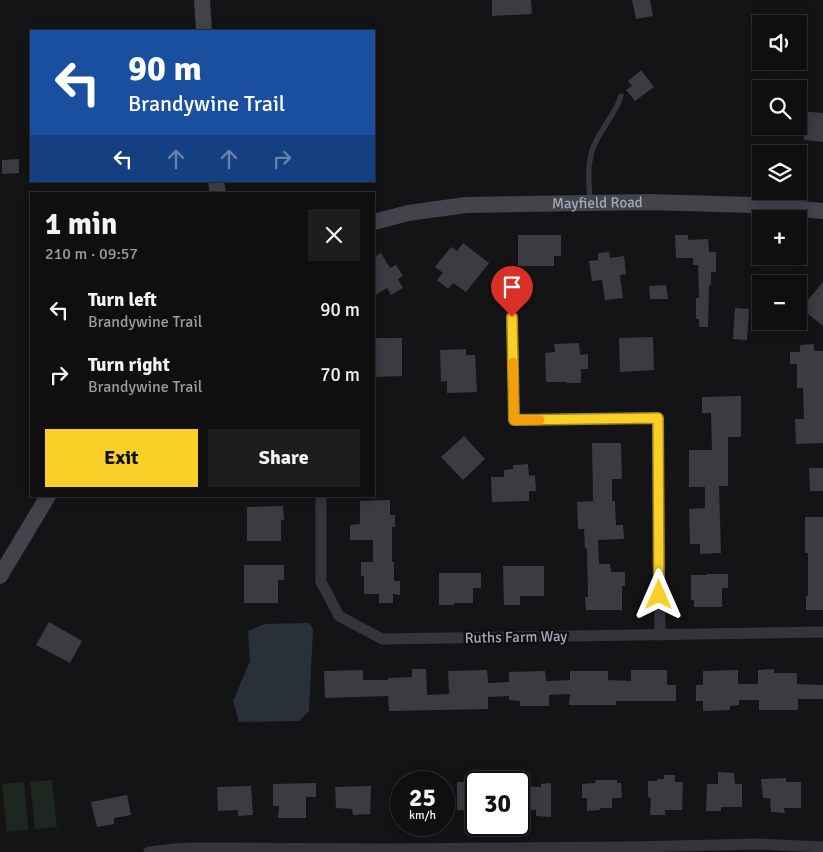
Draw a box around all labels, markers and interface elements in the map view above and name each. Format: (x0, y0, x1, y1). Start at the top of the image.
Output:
map controls (752, 15, 807, 330)
button: sound (752, 15, 807, 70)
text: 90 m (128, 47, 202, 90)
icon: left (45, 50, 110, 115)
button: search (752, 80, 807, 135)
text: Brandywine Trail (128, 90, 285, 117)
icon: left (109, 145, 137, 173)
icon: ahead (162, 145, 190, 173)
icon: ahead (215, 145, 243, 173)
icon: right (268, 145, 296, 173)
button: layers (752, 145, 807, 200)
street label: Mayfield Road (552, 193, 643, 213)
text: 1 min (45, 206, 117, 243)
button: close (308, 209, 360, 261)
button: + (752, 210, 807, 265)
text: 210 m · 09:57 (45, 244, 138, 264)
pin (491, 266, 533, 317)
icon: arrive (498, 273, 526, 301)
button: − (752, 275, 807, 330)
text: Turn left (88, 288, 157, 312)
icon: left (45, 296, 73, 324)
text: 90 m (320, 298, 360, 322)
text: Brandywine Trail (88, 312, 202, 332)
text: Turn right (88, 353, 170, 377)
icon: right (45, 361, 73, 389)
text: 70 m (320, 363, 360, 387)
text: Brandywine Trail (88, 377, 202, 397)
button: Exit (45, 429, 198, 487)
button: Share (208, 429, 360, 487)
position arrow (632, 568, 684, 620)
street label: Ruths Farm Way (465, 627, 567, 647)
speed limit sign: 30 (465, 771, 530, 836)
text: 25 (409, 782, 436, 813)
text: km/h (409, 808, 436, 823)

